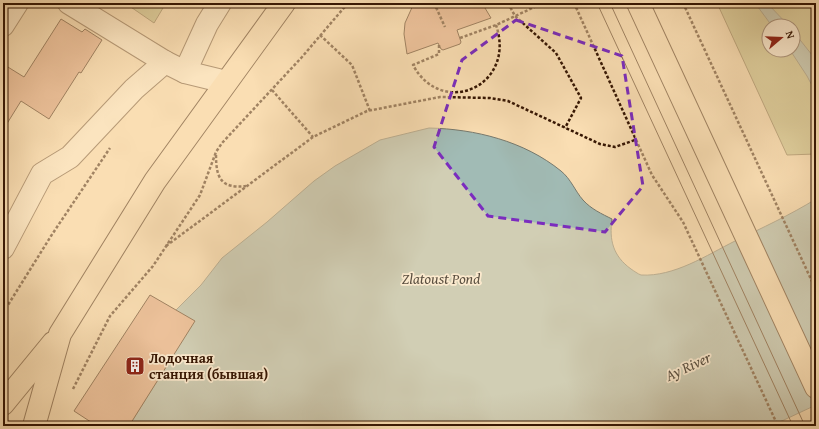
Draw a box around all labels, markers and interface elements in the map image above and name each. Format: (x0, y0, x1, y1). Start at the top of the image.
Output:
north arrow (761, 18, 801, 58)
text: N (782, 29, 799, 41)
water label: Zlatoust Pond (402, 268, 480, 289)
water label: Ay River (661, 346, 715, 386)
place label: Лодочная станция (бывшая) (149, 348, 269, 384)
building icon: Лодочная станция (бывшая) (124, 355, 146, 377)

